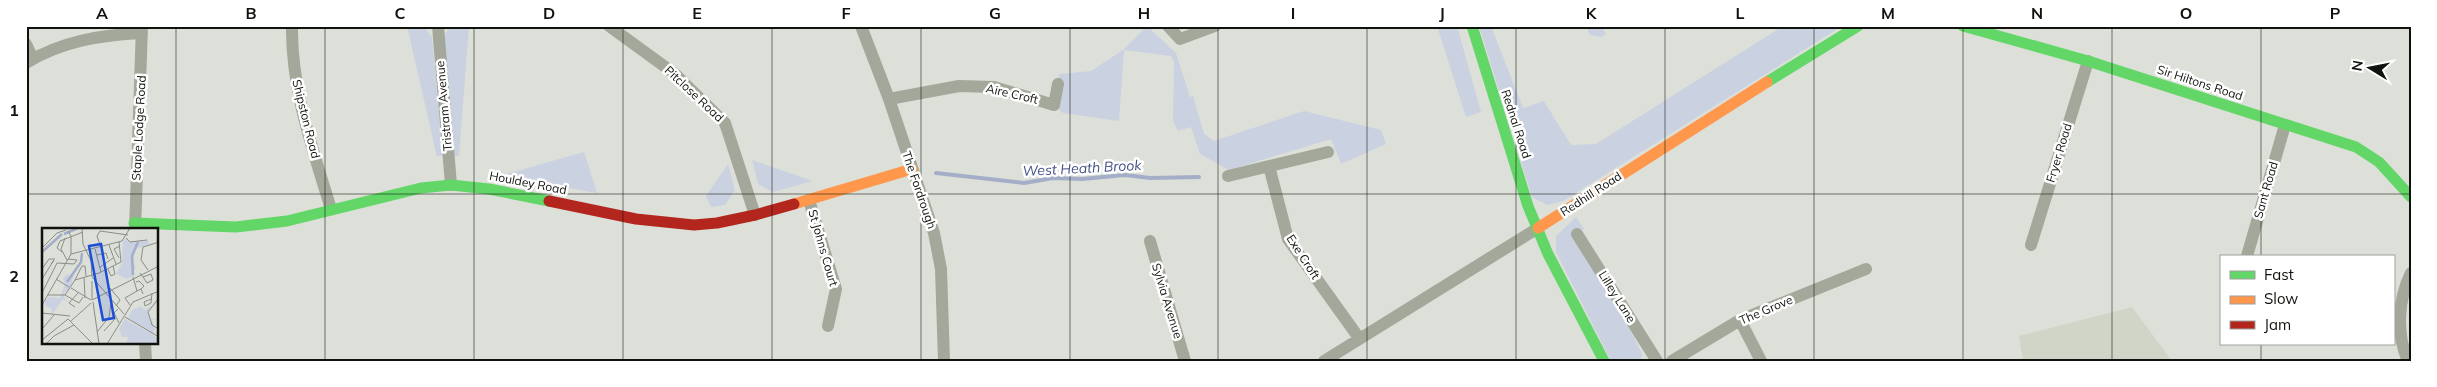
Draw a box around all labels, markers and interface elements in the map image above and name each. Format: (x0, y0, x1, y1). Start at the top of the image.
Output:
text: A (96, 3, 108, 23)
text: B (245, 3, 257, 23)
text: C (395, 3, 406, 23)
text: D (543, 3, 555, 23)
text: E (692, 3, 702, 23)
text: F (841, 3, 851, 23)
text: G (989, 3, 1001, 23)
text: H (1138, 3, 1150, 23)
text: I (1291, 3, 1295, 23)
text: J (1439, 3, 1445, 23)
text: K (1586, 3, 1598, 23)
text: L (1736, 3, 1745, 23)
text: M (1881, 3, 1895, 23)
text: N (2031, 3, 2043, 23)
text: O (2180, 3, 2192, 23)
text: P (2330, 3, 2341, 23)
north arrow (2344, 42, 2394, 92)
text: N (2347, 59, 2367, 73)
street label: Tristram Avenue (432, 60, 455, 152)
street label: Pitclose Road (662, 62, 727, 125)
street label: Sir Hiltons Road (2155, 62, 2245, 103)
street label: Staple Lodge Road (128, 75, 149, 181)
street label: Shipston Road (289, 78, 324, 160)
street label: Aire Croft (985, 80, 1040, 107)
street label: Rednal Road (1498, 88, 1535, 160)
text: 1 (9, 100, 19, 120)
street label: Fryer Road (2042, 121, 2075, 184)
street label: The Fordrough (899, 149, 940, 231)
water label: West Heath Brook (1022, 156, 1143, 180)
street label: Sant Road (2250, 160, 2281, 220)
street label: Houldey Road (488, 168, 568, 197)
street label: Redhill Road (1557, 168, 1624, 219)
street label: St Johns Court (805, 208, 842, 288)
inset map (42, 228, 159, 344)
street label: Exe Croft (1283, 232, 1323, 282)
legend (2220, 255, 2394, 344)
street label: Sylvia Avenue (1149, 261, 1186, 340)
text: Fast (2264, 265, 2294, 284)
text: 2 (9, 266, 19, 286)
street label: Lilley Lane (1596, 268, 1639, 325)
text: Slow (2264, 289, 2298, 308)
street label: The Grove (1737, 292, 1795, 327)
text: Jam (2264, 315, 2291, 334)

